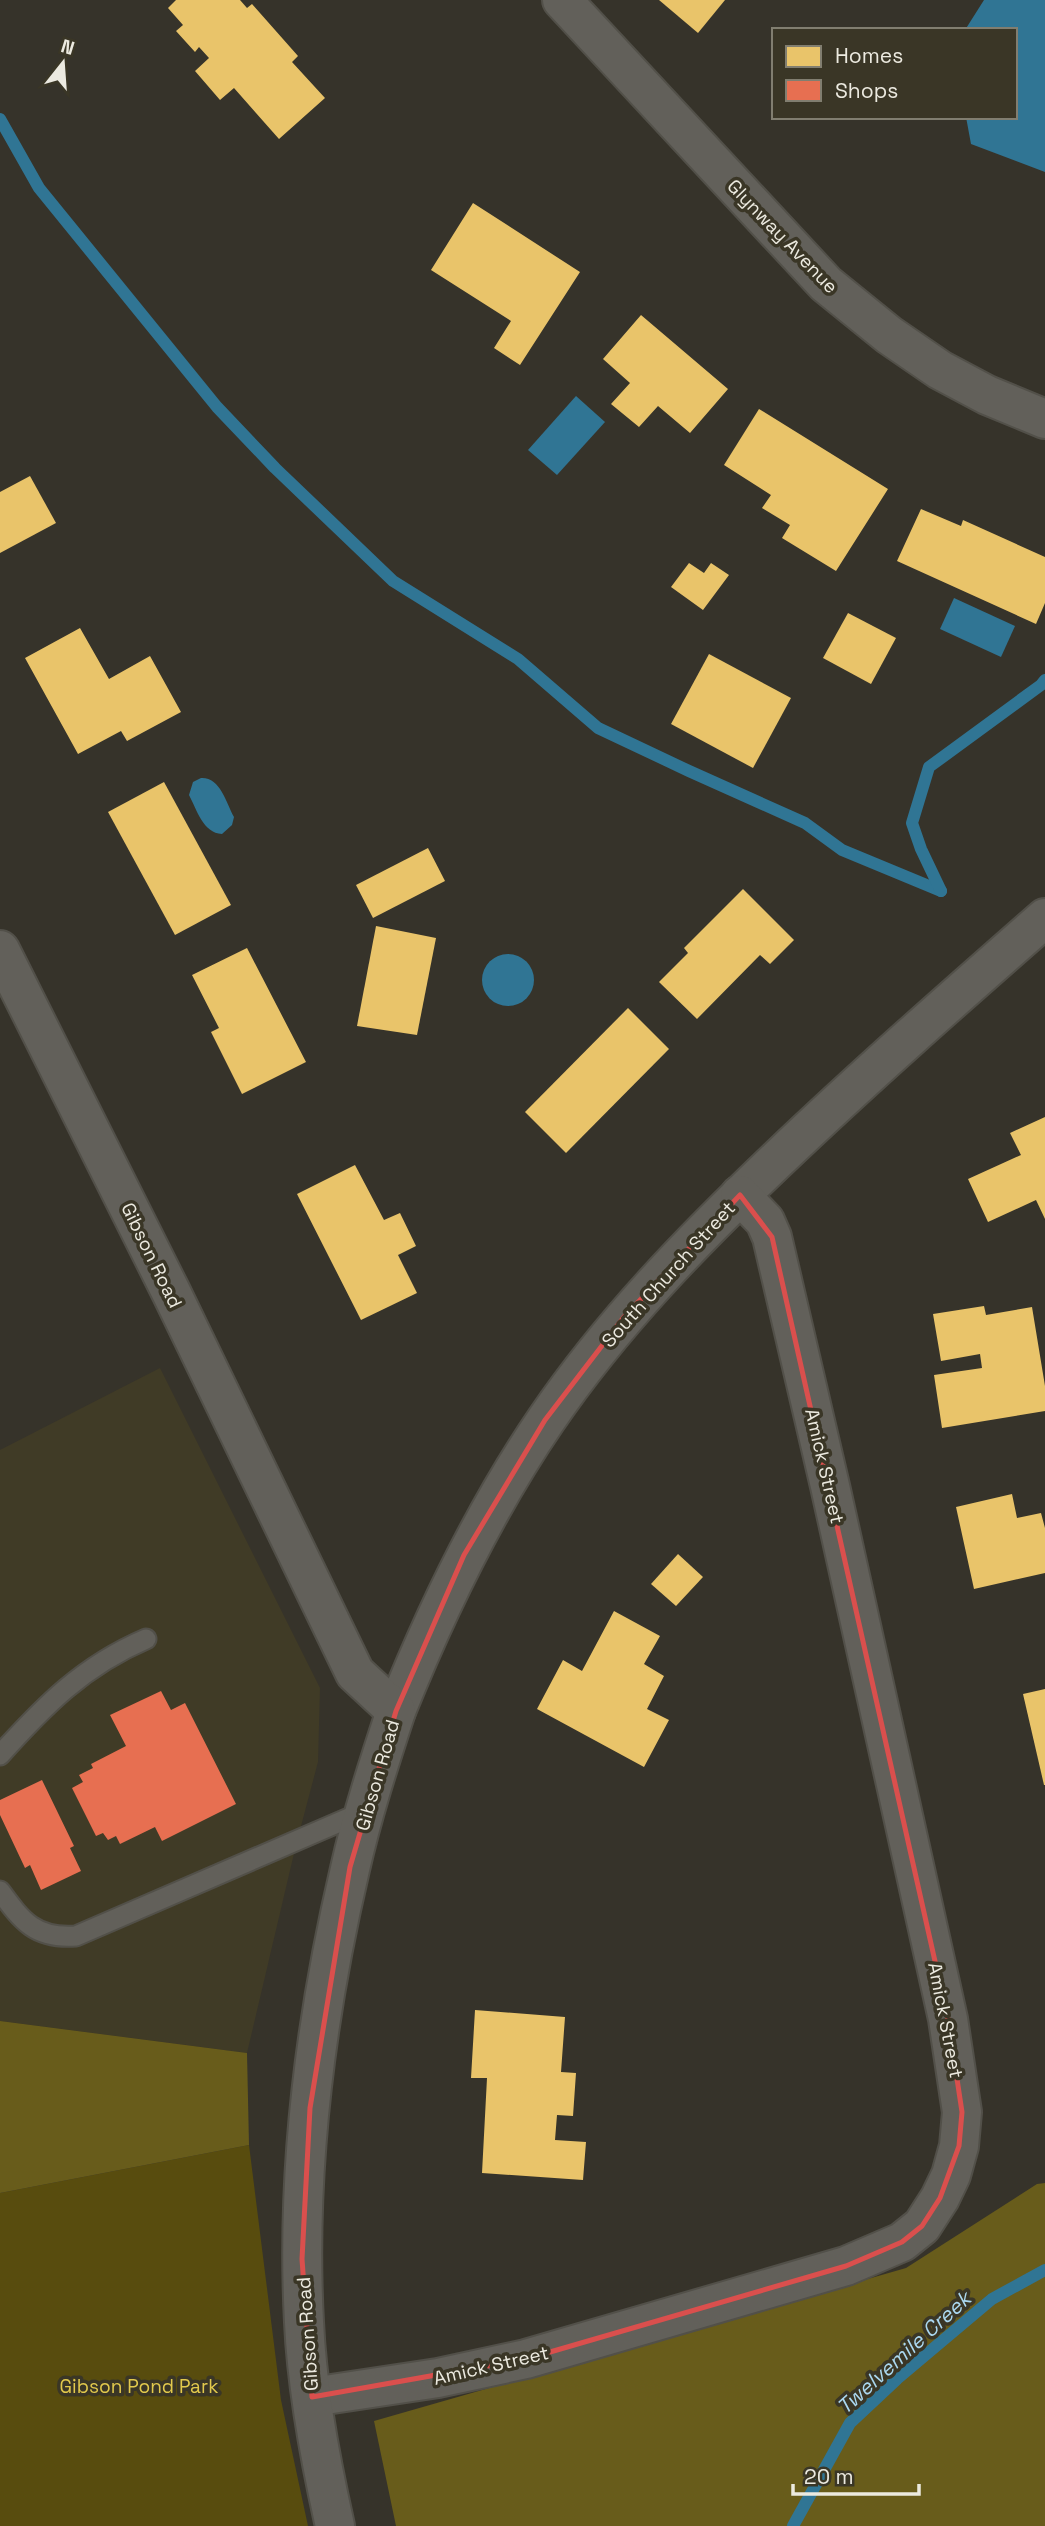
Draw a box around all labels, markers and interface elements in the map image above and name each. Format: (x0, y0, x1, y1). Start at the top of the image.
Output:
north arrow (28, 28, 98, 98)
legend (772, 28, 1017, 119)
text: N (58, 33, 78, 61)
text: Homes (835, 42, 903, 69)
text: Shops (835, 77, 898, 104)
street label: Glynway Avenue (722, 174, 844, 299)
street label: South Church Street (596, 1196, 741, 1353)
street label: Gibson Road (115, 1198, 188, 1312)
street label: Amick Street (799, 1406, 850, 1526)
street label: Gibson Road (350, 1717, 405, 1834)
street label: Amick Street (922, 1960, 969, 2080)
street label: Gibson Road (291, 2276, 324, 2392)
water label: Twelvemile Creek (831, 2283, 978, 2420)
street label: Amick Street (431, 2340, 551, 2391)
park label: Gibson Pond Park (60, 2374, 218, 2399)
scale bar (793, 2452, 919, 2496)
text: 20 m (804, 2463, 854, 2490)

